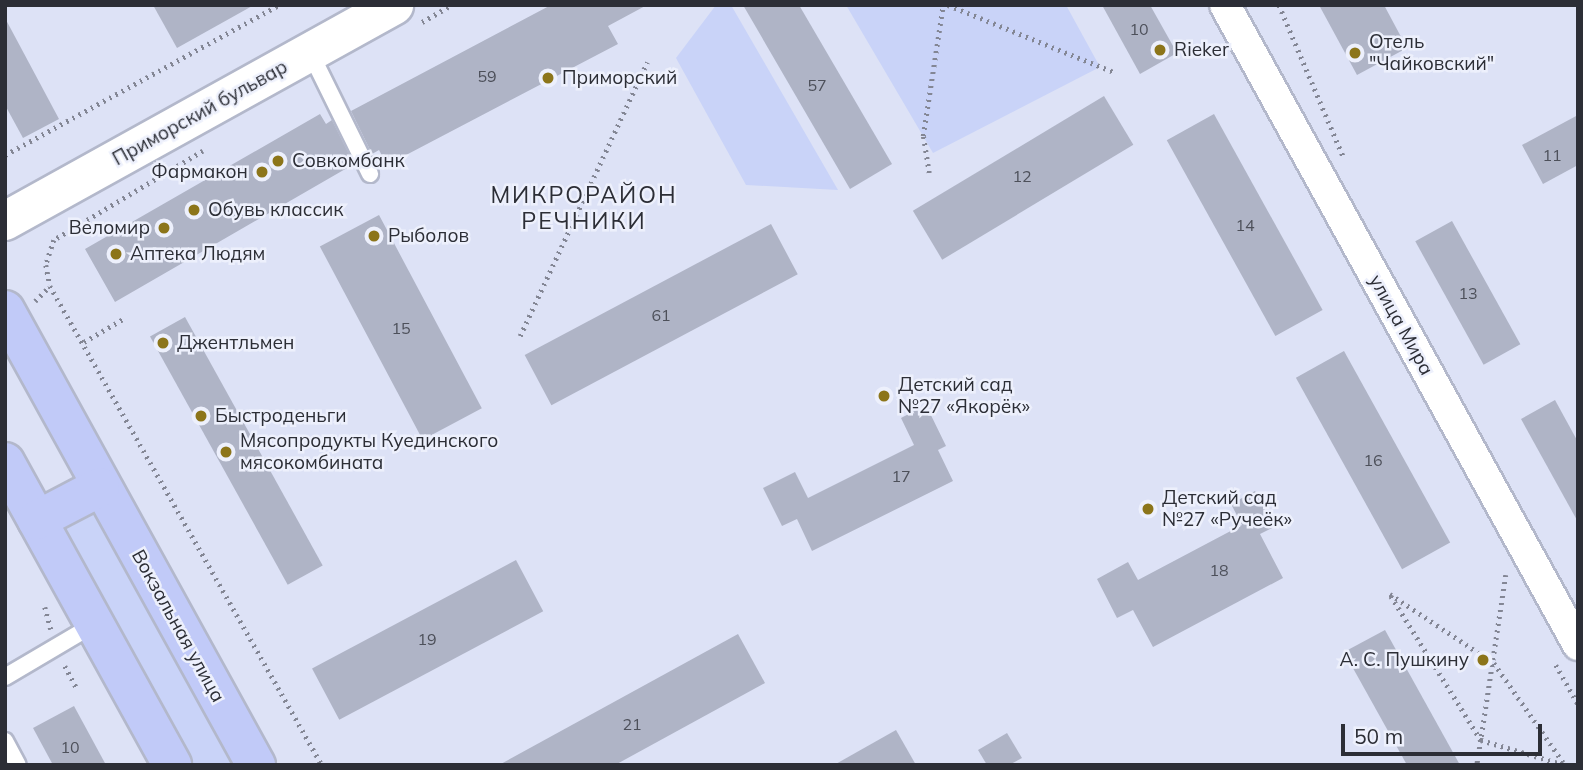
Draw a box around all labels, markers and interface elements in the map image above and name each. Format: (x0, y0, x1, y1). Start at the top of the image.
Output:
house number: 10 (1129, 19, 1149, 39)
place label: Отель "Чайковский" (1369, 31, 1494, 75)
place label: Rieker (1174, 39, 1229, 61)
marker: Rieker (1152, 42, 1168, 58)
marker: Отель "Чайковский" (1347, 45, 1363, 61)
street label: Приморский бульвар (109, 55, 291, 171)
house number: 59 (477, 66, 497, 86)
place label: Приморский (562, 67, 677, 89)
marker: Приморский (540, 70, 556, 86)
house number: 57 (807, 75, 827, 95)
house number: 11 (1542, 145, 1562, 165)
place label: Совкомбанк (292, 150, 405, 172)
marker: Совкомбанк (270, 153, 286, 169)
place label: Фармакон (151, 161, 248, 183)
marker: Фармакон (254, 164, 270, 180)
house number: 12 (1012, 166, 1032, 186)
district label: МИКРОРАЙОН РЕЧНИКИ (492, 181, 676, 235)
place label: Обувь классик (208, 199, 344, 221)
marker: Обувь классик (186, 202, 202, 218)
house number: 14 (1235, 215, 1255, 235)
place label: Веломир (69, 217, 150, 239)
marker: Веломир (156, 220, 172, 236)
place label: Рыболов (388, 225, 469, 247)
marker: Рыболов (366, 228, 382, 244)
place label: Аптека Людям (130, 243, 265, 265)
marker: Аптека Людям (108, 246, 124, 262)
street label: улица Мира (1364, 271, 1438, 379)
house number: 13 (1458, 283, 1478, 303)
house number: 61 (651, 305, 671, 325)
house number: 15 (391, 318, 411, 338)
place label: Джентльмен (177, 332, 294, 354)
marker: Джентльмен (155, 335, 171, 351)
place label: Детский сад №27 «Якорёк» (898, 374, 1030, 418)
marker: Детский сад №27 «Якорёк» (876, 388, 892, 404)
place label: Быстроденьги (215, 405, 346, 427)
marker: Быстроденьги (193, 408, 209, 424)
place label: Мясопродукты Куединского мясокомбината (240, 430, 498, 474)
marker: Мясопродукты Куединского мясокомбината (218, 444, 234, 460)
house number: 16 (1363, 450, 1383, 470)
house number: 17 (891, 466, 911, 486)
place label: Детский сад №27 «Ручеёк» (1162, 487, 1292, 531)
marker: Детский сад №27 «Ручеёк» (1140, 501, 1156, 517)
street label: Вокзальная улица (127, 546, 229, 706)
house number: 18 (1209, 560, 1229, 580)
house number: 19 (417, 629, 437, 649)
place label: А. С. Пушкину (1339, 649, 1469, 671)
marker: А. С. Пушкину (1475, 652, 1491, 668)
scale bar (1345, 710, 1546, 754)
house number: 21 (622, 714, 642, 734)
text: 50 m (1354, 723, 1403, 749)
house number: 10 (60, 737, 80, 757)

